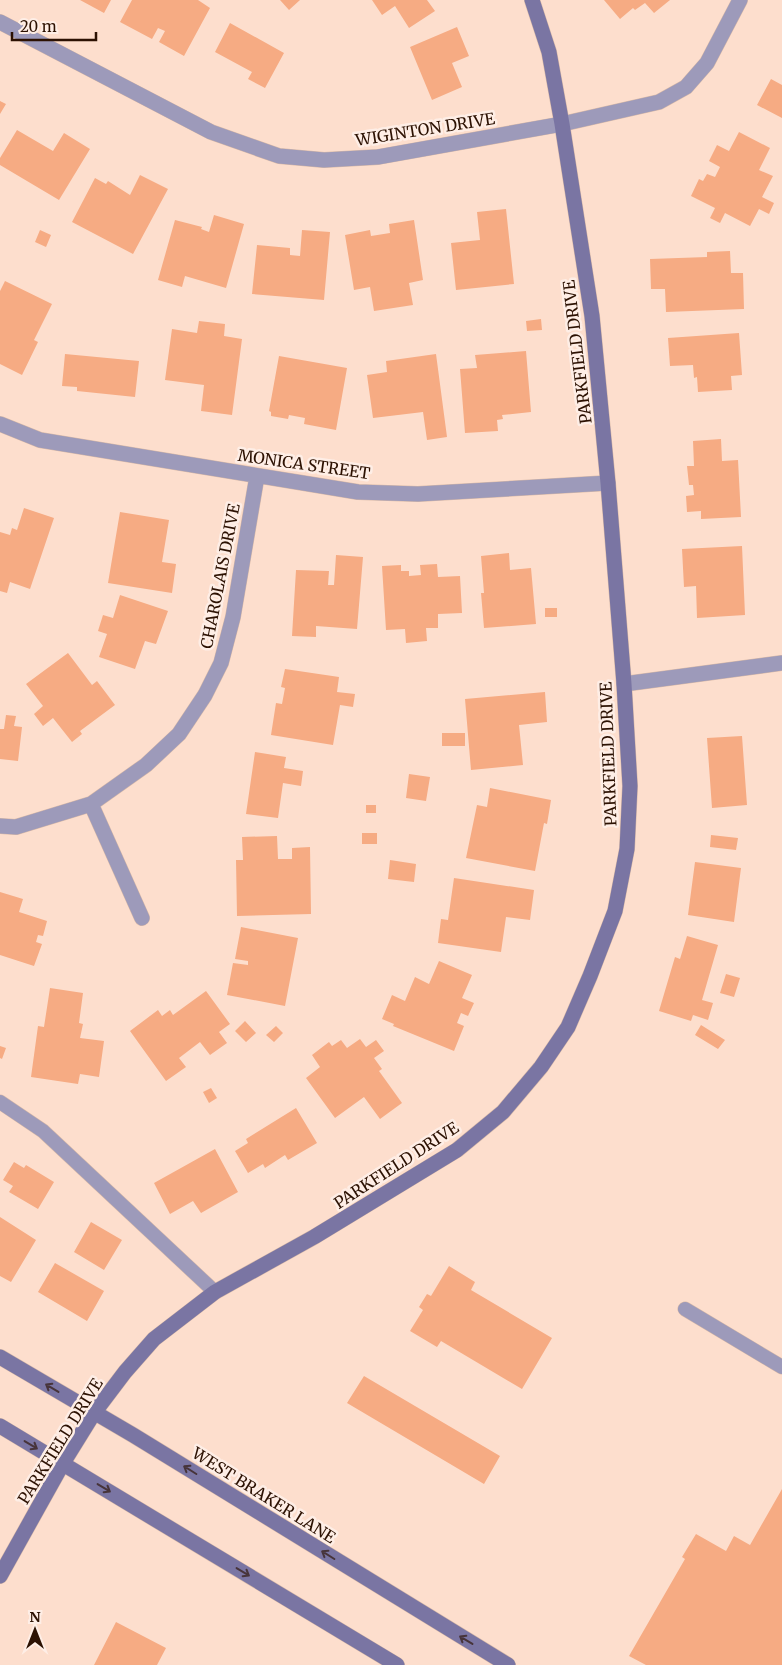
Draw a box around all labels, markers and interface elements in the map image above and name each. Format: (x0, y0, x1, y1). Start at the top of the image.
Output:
scale bar (12, 10, 96, 42)
text: 20 m (20, 17, 57, 36)
street label: WIGINTON DRIVE (353, 108, 497, 150)
street label: PARKFIELD DRIVE (558, 278, 596, 425)
street label: MONICA STREET (237, 445, 371, 483)
street label: CHAROLAIS DRIVE (196, 501, 244, 650)
street label: PARKFIELD DRIVE (595, 681, 621, 827)
street label: PARKFIELD DRIVE (330, 1117, 463, 1213)
street label: PARKFIELD DRIVE (13, 1374, 107, 1508)
one-way arrow (46, 1383, 60, 1393)
one-way arrow (24, 1440, 38, 1450)
street label: WEST BRAKER LANE (188, 1442, 340, 1548)
one-way arrow (183, 1465, 197, 1475)
one-way arrow (97, 1484, 111, 1494)
one-way arrow (322, 1550, 336, 1560)
one-way arrow (236, 1568, 250, 1578)
north arrow (10, 1605, 60, 1655)
text: N (29, 1608, 41, 1626)
one-way arrow (459, 1634, 473, 1644)

